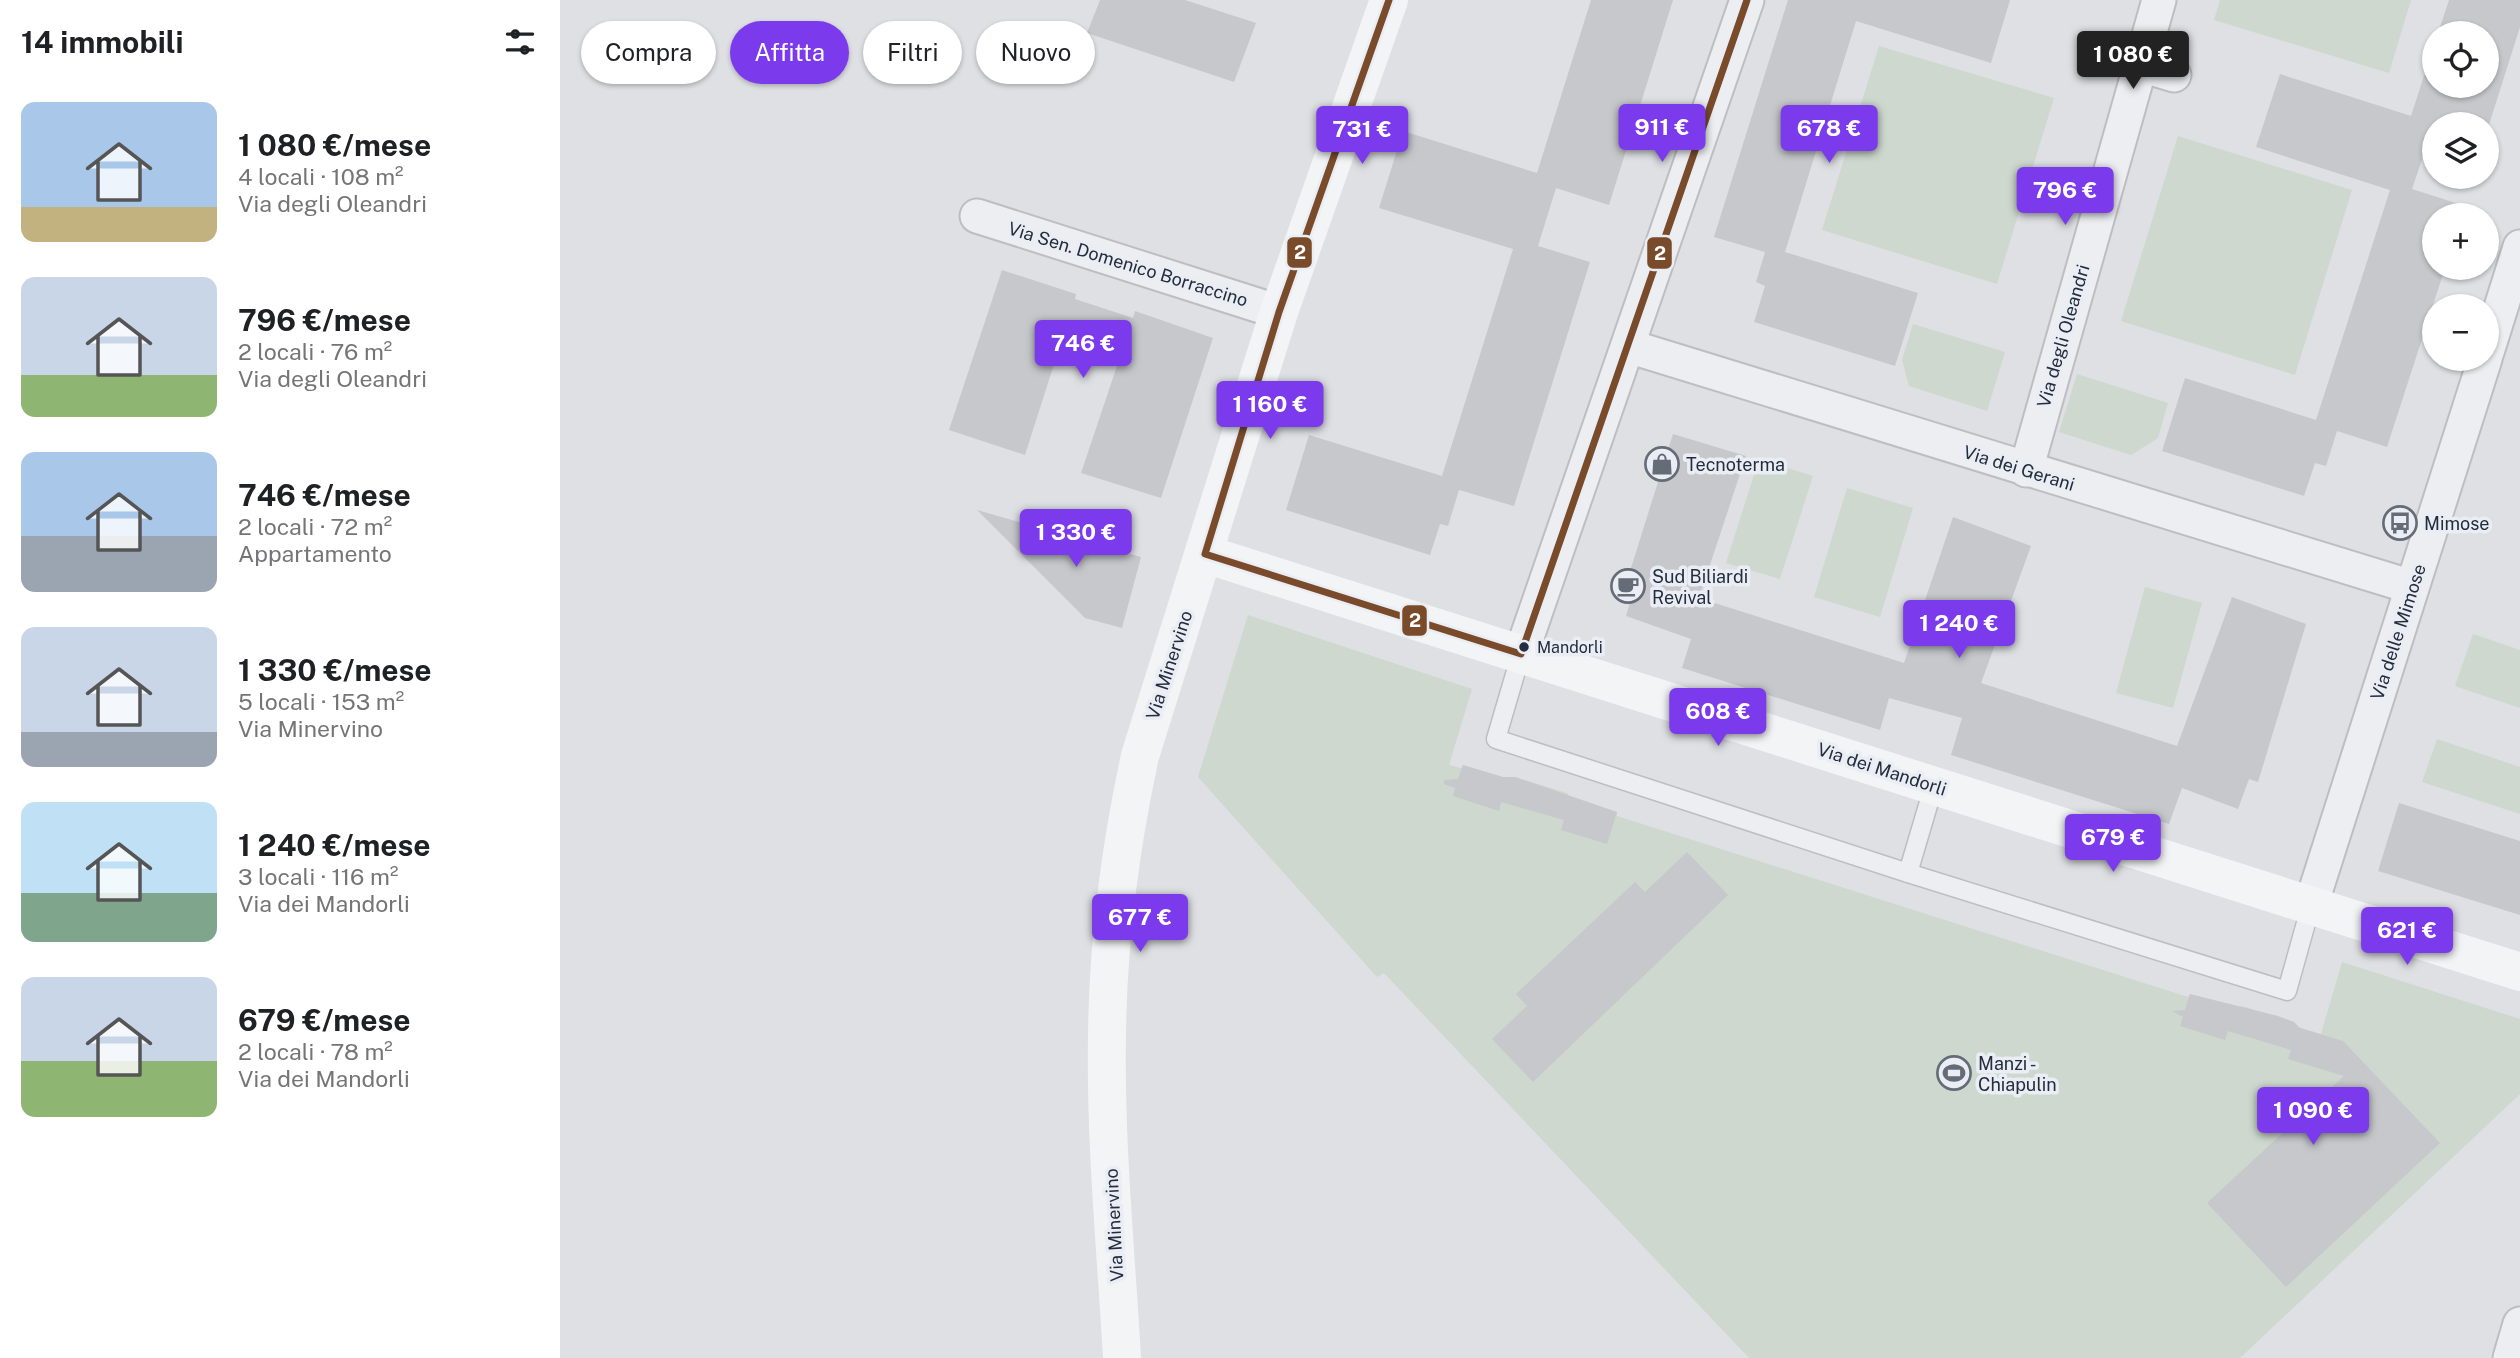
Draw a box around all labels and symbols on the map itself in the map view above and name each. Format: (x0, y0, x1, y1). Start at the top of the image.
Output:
pin: 1 080 € (2068, 32, 2198, 91)
pin: 911 € (1613, 104, 1711, 164)
pin: 731 € (1313, 106, 1411, 166)
pin: 678 € (1780, 106, 1878, 165)
pin: 796 € (2016, 168, 2114, 227)
street label: Via Sen. Domenico Borraccino (1005, 217, 1251, 311)
line badge: 2 (1286, 236, 1313, 269)
line badge: 2 (1646, 236, 1673, 270)
text: 2 (1294, 241, 1306, 263)
text: 2 (1654, 242, 1666, 264)
street label: Via degli Oleandri (2033, 262, 2093, 410)
pin: 746 € (1034, 320, 1132, 380)
pin: 1 160 € (1205, 382, 1335, 441)
street label: Via dei Gerani (1961, 441, 2077, 495)
shop icon: Tecnoterma (1643, 445, 1681, 483)
place label: Tecnoterma (1686, 454, 1785, 475)
bus stop icon: Mimose (2381, 504, 2419, 542)
pin: 1 330 € (1011, 510, 1141, 569)
place label: Mimose (2424, 513, 2490, 534)
street label: Via delle Mimose (2366, 561, 2430, 703)
place label: Sud Biliardi Revival (1652, 566, 1748, 608)
cafe icon: Sud Biliardi Revival (1609, 567, 1647, 605)
pin: 1 240 € (1894, 600, 2024, 660)
line badge: 2 (1401, 604, 1428, 637)
street label: Via Minervino (1141, 608, 1197, 722)
text: 2 (1409, 609, 1421, 631)
place label: Mandorli (1537, 638, 1603, 657)
marker: Mandorli (1517, 640, 1531, 654)
pin: 608 € (1669, 688, 1767, 748)
street label: Via dei Mandorli (1815, 738, 1949, 800)
pin: 679 € (2064, 814, 2162, 874)
pin: 677 € (1091, 894, 1189, 954)
pin: 621 € (2358, 908, 2456, 967)
place label: Manzi - Chiapulin (1978, 1053, 2057, 1095)
sports icon: Manzi - Chiapulin (1935, 1054, 1973, 1092)
pin: 1 090 € (2248, 1088, 2378, 1147)
street label: Via Minervino (1101, 1168, 1127, 1282)

